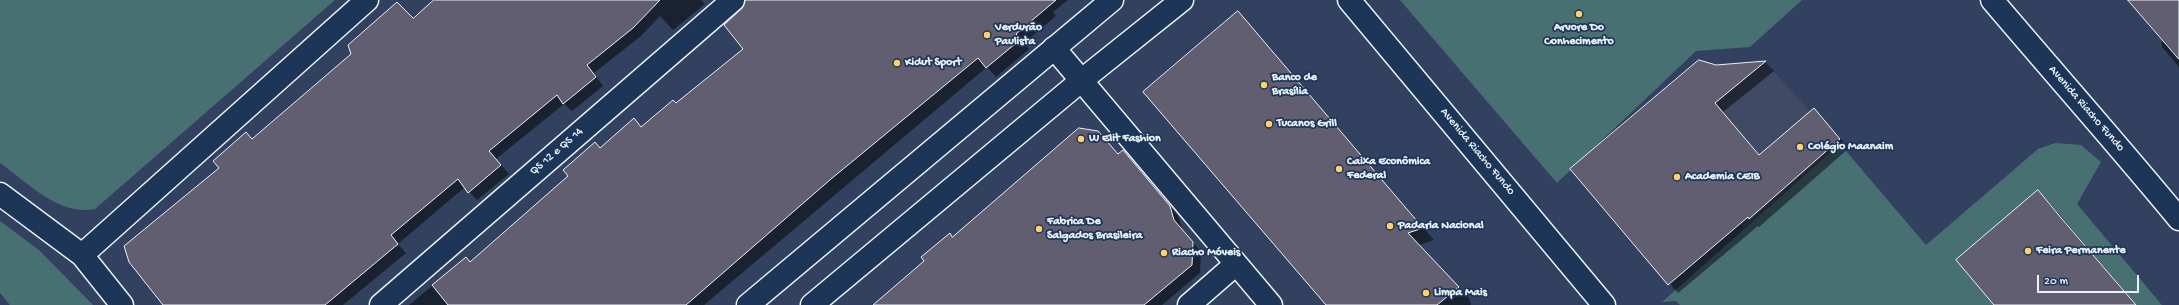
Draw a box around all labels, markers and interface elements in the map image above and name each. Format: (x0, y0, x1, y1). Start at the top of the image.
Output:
marker: Arvore Do Conhecimento (1574, 9, 1584, 19)
place label: Verdurão Paulista (995, 21, 1042, 49)
place label: Arvore Do Conhecimento (1544, 21, 1614, 49)
marker: Verdurão Paulista (982, 30, 992, 40)
place label: Kidut Sport (905, 56, 961, 70)
marker: Kidut Sport (892, 58, 902, 68)
street label: Avenida Riacho Fundo (2045, 63, 2127, 155)
place label: Banco de Brasília (1272, 71, 1317, 99)
marker: Banco de Brasília (1259, 80, 1269, 90)
street label: Avenida Riacho Fundo (1436, 106, 1518, 198)
place label: Tucanos Grill (1277, 117, 1337, 131)
marker: Tucanos Grill (1264, 119, 1274, 129)
street label: QS 12 e QS 14 (527, 125, 587, 179)
place label: W Elit Fashion (1089, 132, 1161, 146)
marker: W Elit Fashion (1076, 134, 1086, 144)
place label: Colégio Maanaim (1808, 140, 1893, 154)
marker: Colégio Maanaim (1795, 142, 1805, 152)
place label: Caixa Econômica Federal (1347, 155, 1430, 183)
marker: Caixa Econômica Federal (1334, 164, 1344, 174)
place label: Academia CEIB (1685, 170, 1760, 184)
marker: Academia CEIB (1672, 172, 1682, 182)
place label: Fabrica De Salgados Brasileira (1047, 215, 1142, 243)
place label: Padaria Nacional (1398, 219, 1484, 233)
marker: Padaria Nacional (1385, 221, 1395, 231)
marker: Fabrica De Salgados Brasileira (1034, 224, 1044, 234)
place label: Feira Permanente (2036, 244, 2126, 258)
place label: Riacho Móveis (1172, 246, 1240, 260)
marker: Feira Permanente (2023, 246, 2033, 256)
marker: Riacho Móveis (1159, 248, 1169, 258)
scale bar (2039, 267, 2141, 293)
text: 20 m (2044, 275, 2068, 289)
place label: Limpa Mais (1434, 286, 1487, 300)
marker: Limpa Mais (1421, 288, 1431, 298)

